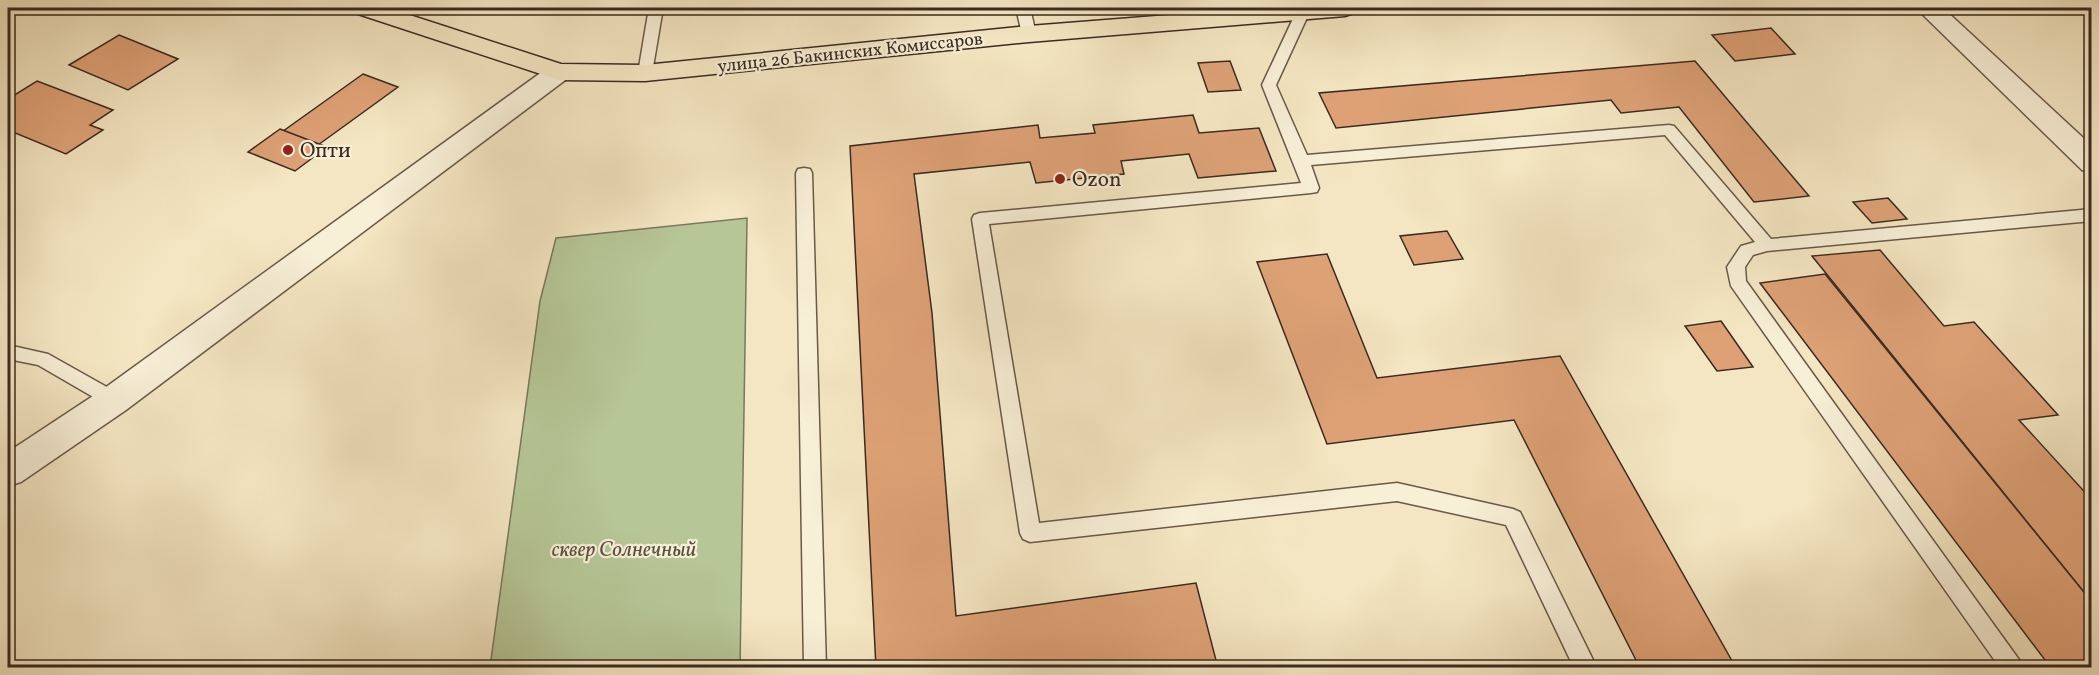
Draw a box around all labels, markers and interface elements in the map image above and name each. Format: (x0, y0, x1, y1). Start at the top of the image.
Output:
street label: улица 26 Бакинских Комиссаров (716, 27, 984, 80)
place label: Опти (300, 137, 351, 166)
marker: Опти (281, 143, 295, 157)
place label: Ozon (1072, 166, 1122, 195)
marker: Ozon (1053, 172, 1067, 186)
park label: сквер Солнечный (552, 536, 697, 565)

